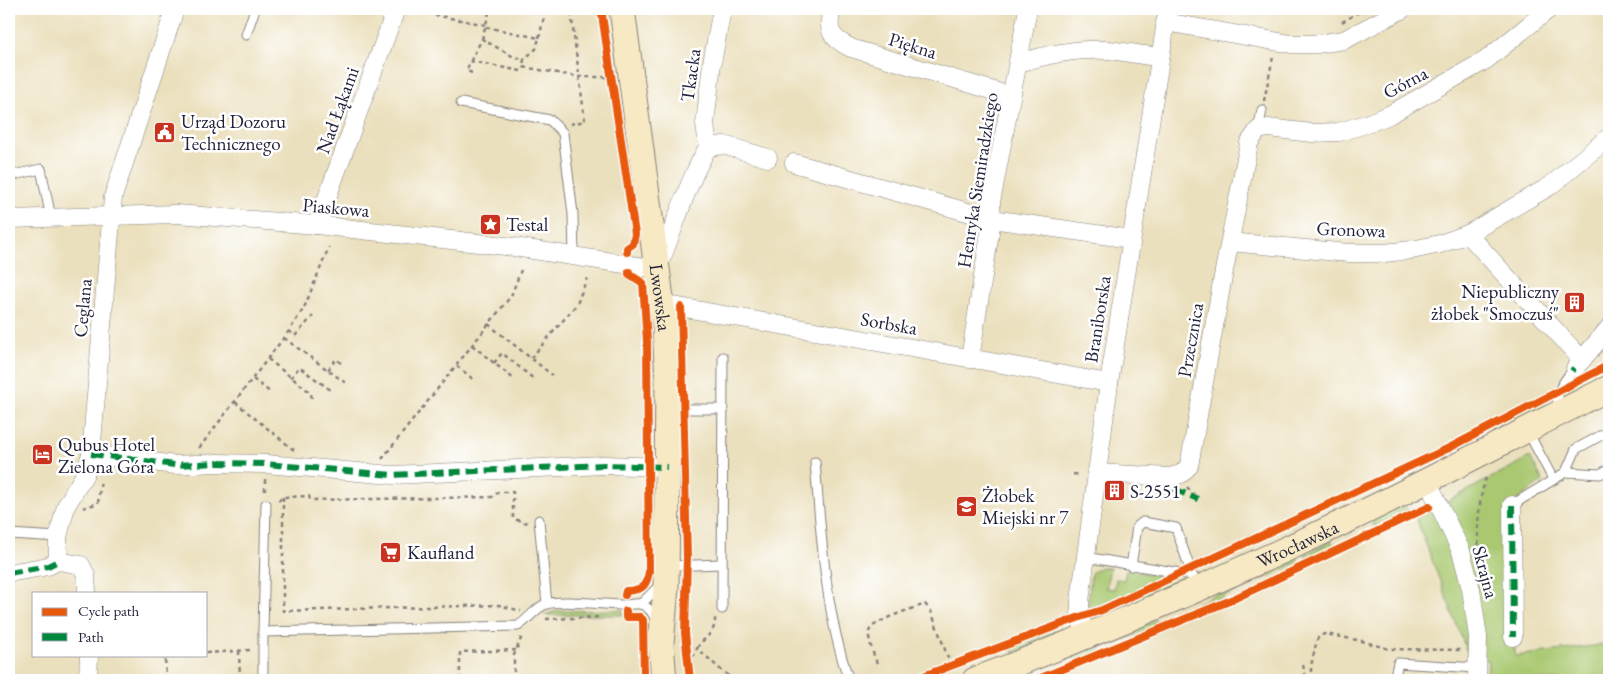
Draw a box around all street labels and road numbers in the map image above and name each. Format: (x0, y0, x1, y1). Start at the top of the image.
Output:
street label: Piękna (886, 26, 940, 65)
street label: Tkacka (674, 46, 707, 103)
street label: Górna (1379, 60, 1432, 105)
street label: Nad Łąkami (310, 63, 365, 157)
street label: Henryka Siemiradzkiego (951, 90, 1004, 270)
street label: Piaskowa (301, 192, 371, 223)
street label: Gronowa (1316, 216, 1386, 243)
street label: Lwowska (643, 262, 677, 333)
street label: Braniborska (1078, 273, 1117, 364)
street label: Ceglana (67, 277, 98, 338)
street label: Przecznica (1172, 300, 1209, 379)
street label: Sorbska (859, 306, 920, 341)
street label: Wrocławska (1253, 514, 1343, 574)
street label: Skrajna (1467, 543, 1505, 602)

